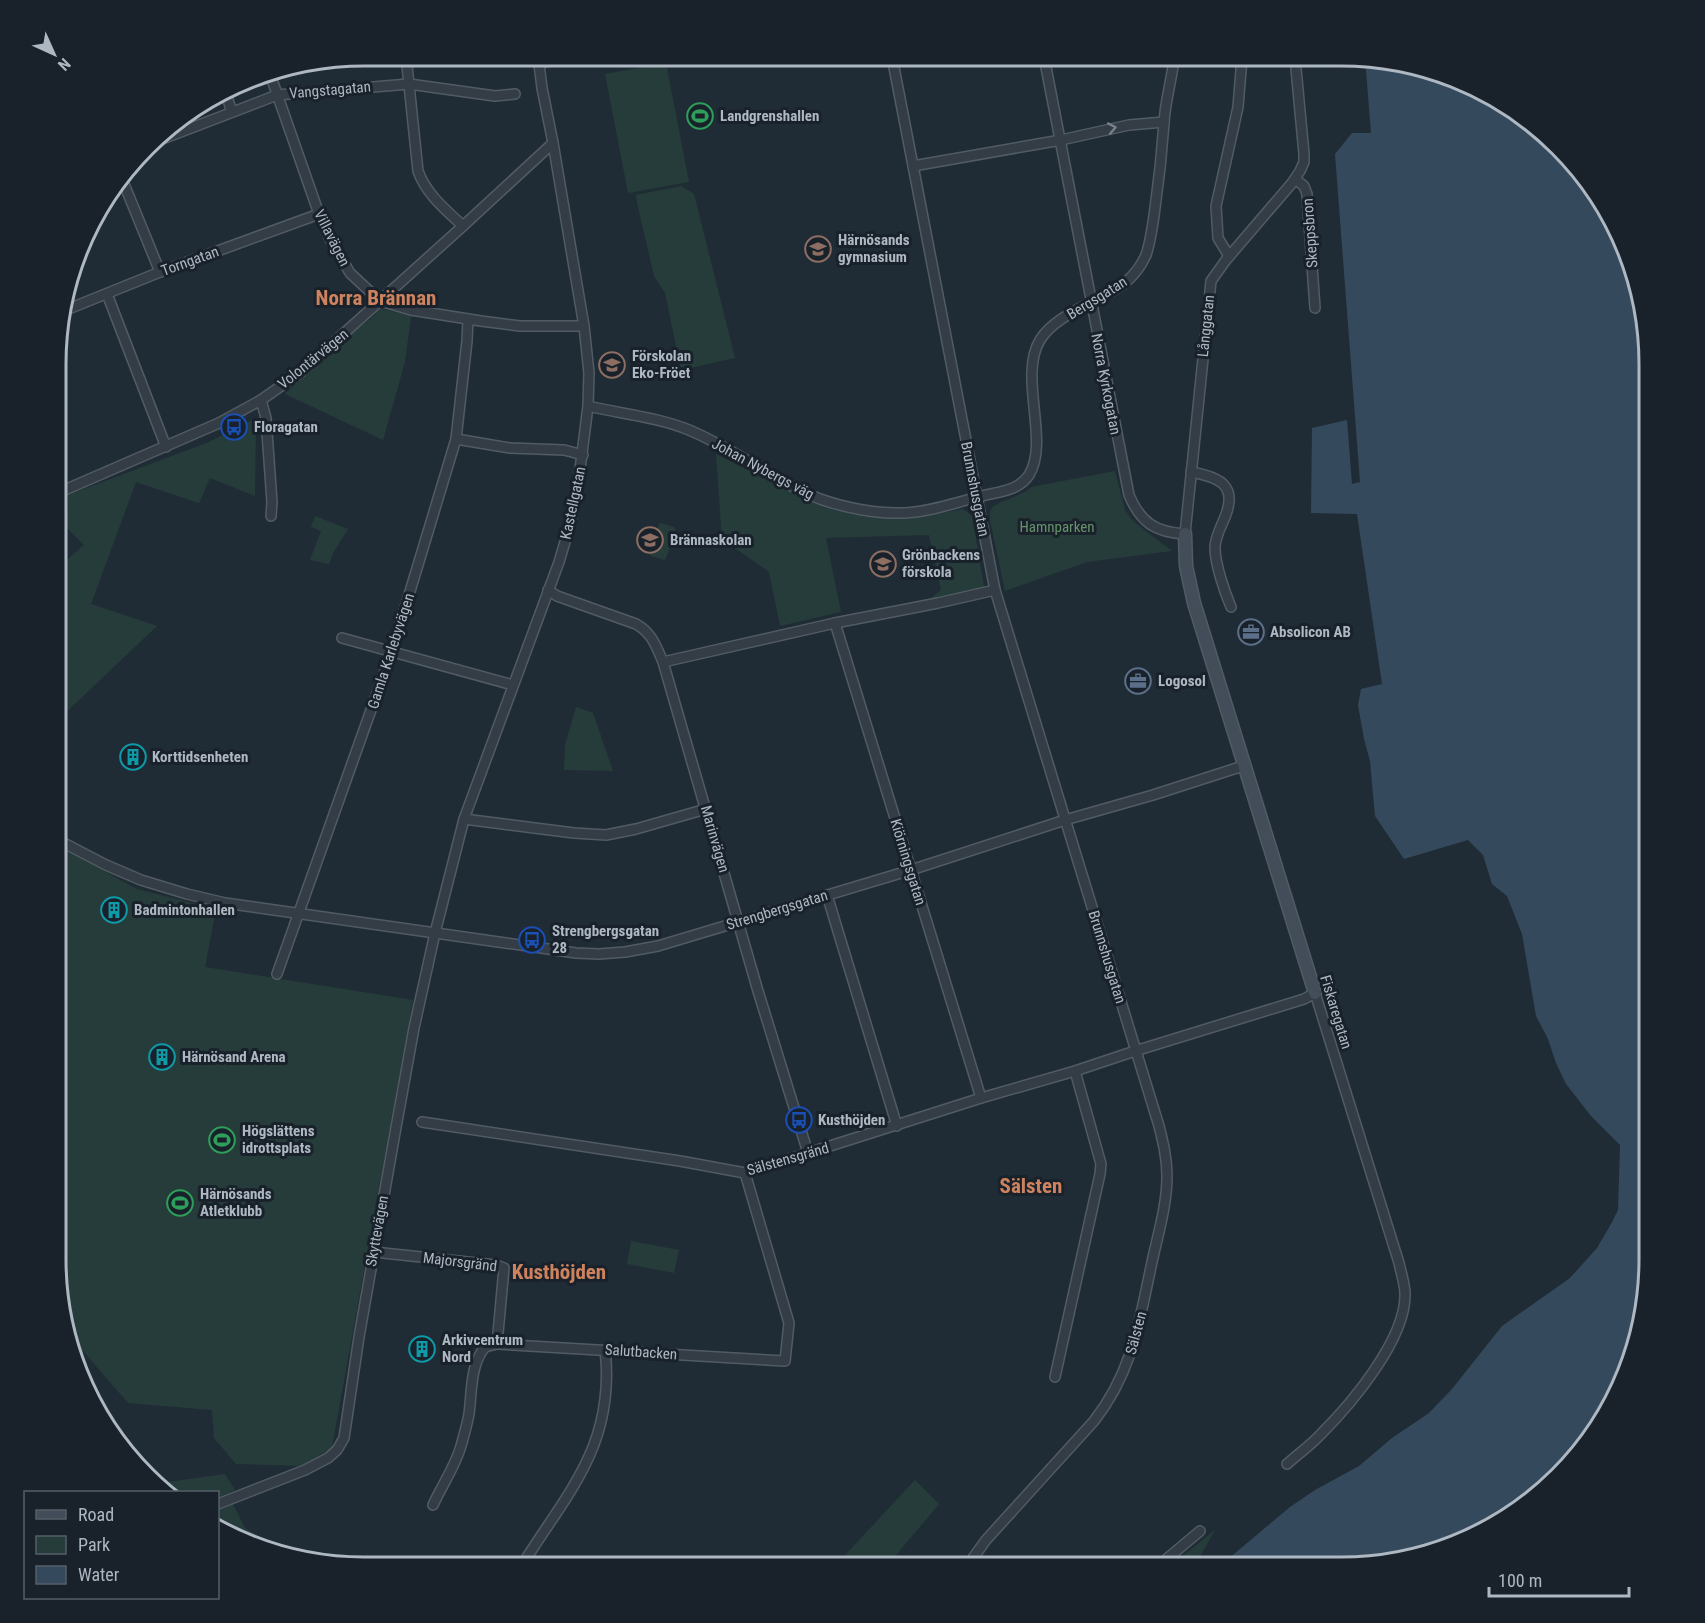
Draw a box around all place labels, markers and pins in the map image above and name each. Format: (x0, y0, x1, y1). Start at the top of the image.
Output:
sports icon: Landgrenshallen (685, 101, 715, 131)
place label: Landgrenshallen (720, 107, 819, 125)
place label: Härnösands gymnasium (838, 231, 910, 266)
school or university icon: Härnösands gymnasium (803, 234, 833, 264)
place label: Förskolan Eko-Fröet (632, 347, 691, 382)
school or university icon: Förskolan Eko-Fröet (597, 350, 627, 380)
bus stop icon: Floragatan (219, 412, 249, 442)
place label: Floragatan (254, 418, 318, 436)
school or university icon: Brännaskolan (635, 525, 665, 555)
place label: Brännaskolan (670, 531, 752, 549)
place label: Grönbackens förskola (902, 546, 980, 581)
school or university icon: Grönbackens förskola (868, 549, 898, 579)
office icon: Absolicon AB (1236, 617, 1266, 647)
place label: Absolicon AB (1270, 623, 1351, 641)
office icon: Logosol (1123, 666, 1153, 696)
place label: Logosol (1158, 672, 1206, 690)
building icon: Korttidsenheten (118, 742, 148, 772)
place label: Korttidsenheten (152, 748, 248, 766)
building icon: Badmintonhallen (99, 895, 129, 925)
place label: Badmintonhallen (134, 901, 235, 919)
place label: Strengbergsgatan 28 (552, 922, 659, 957)
bus stop icon: Strengbergsgatan 28 (517, 925, 547, 955)
building icon: Härnösand Arena (147, 1042, 177, 1072)
place label: Härnösand Arena (182, 1048, 286, 1066)
bus stop icon: Kusthöjden (784, 1105, 814, 1135)
place label: Kusthöjden (818, 1111, 885, 1129)
place label: Högslättens idrottsplats (242, 1122, 315, 1157)
sports icon: Högslättens idrottsplats (207, 1125, 237, 1155)
place label: Härnösands Atletklubb (200, 1185, 272, 1220)
sports icon: Härnösands Atletklubb (165, 1188, 195, 1218)
place label: Arkivcentrum Nord (442, 1331, 523, 1366)
building icon: Arkivcentrum Nord (407, 1334, 437, 1364)

